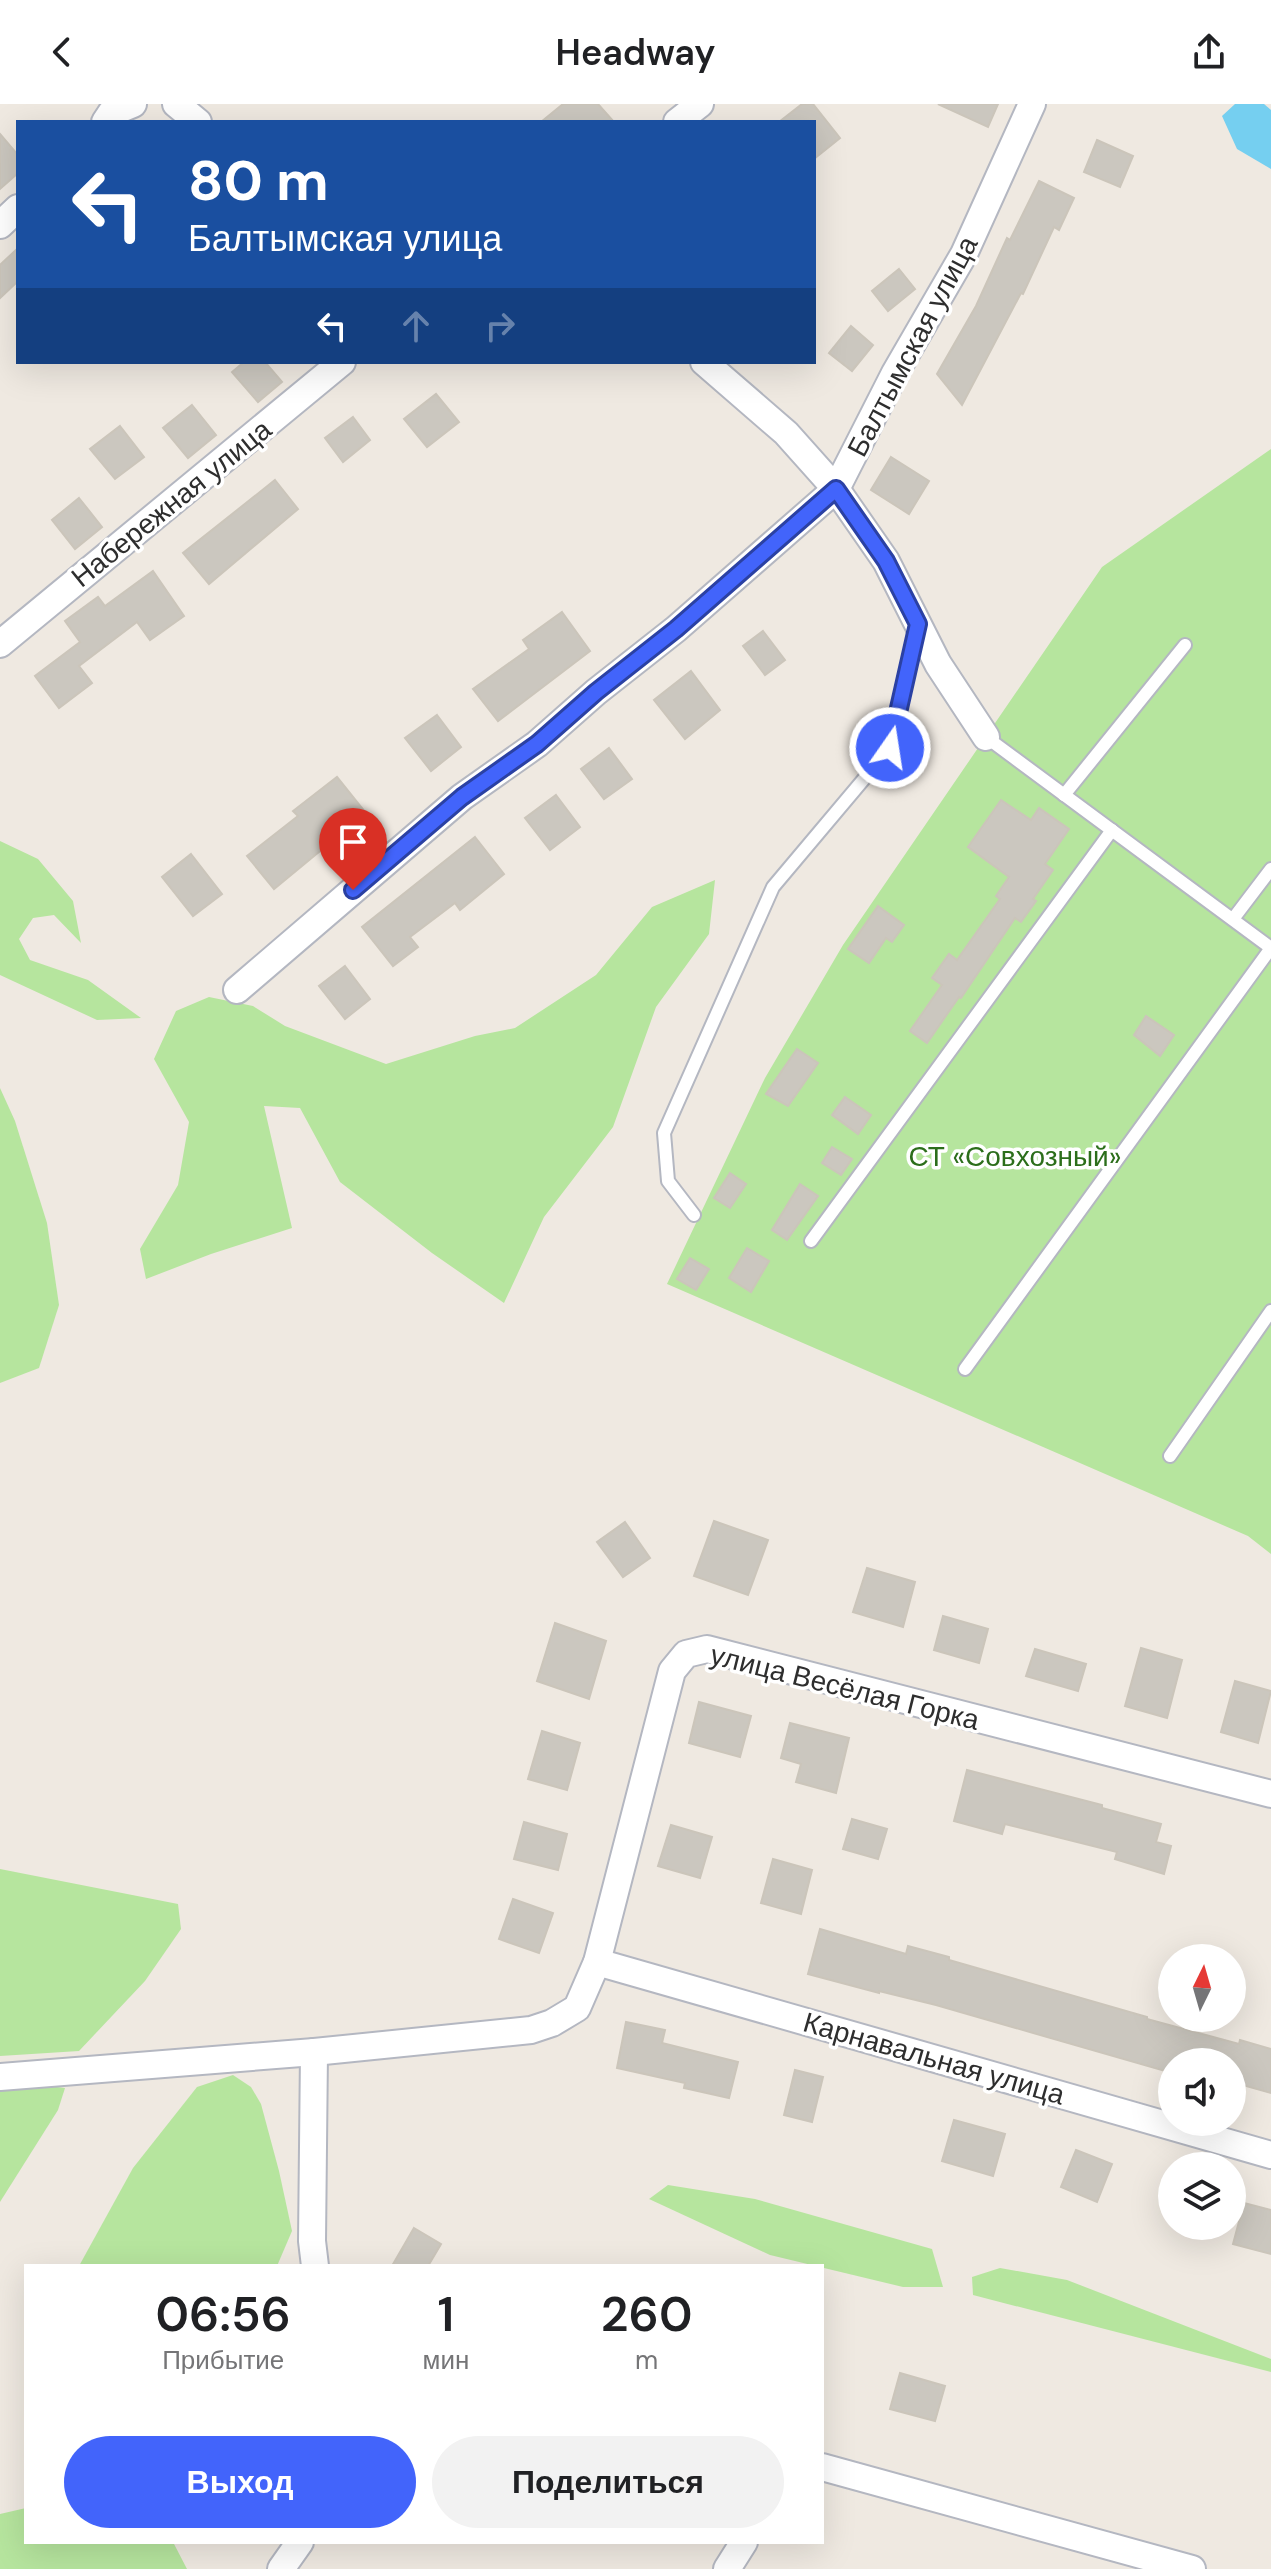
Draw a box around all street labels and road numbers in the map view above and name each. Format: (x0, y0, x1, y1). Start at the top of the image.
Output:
street label: Балтымская улица (839, 229, 986, 463)
street label: Набережная улица (64, 411, 279, 596)
street label: улица Весёлая Горка (707, 1636, 983, 1739)
street label: Карнавальная улица (799, 2003, 1069, 2114)

